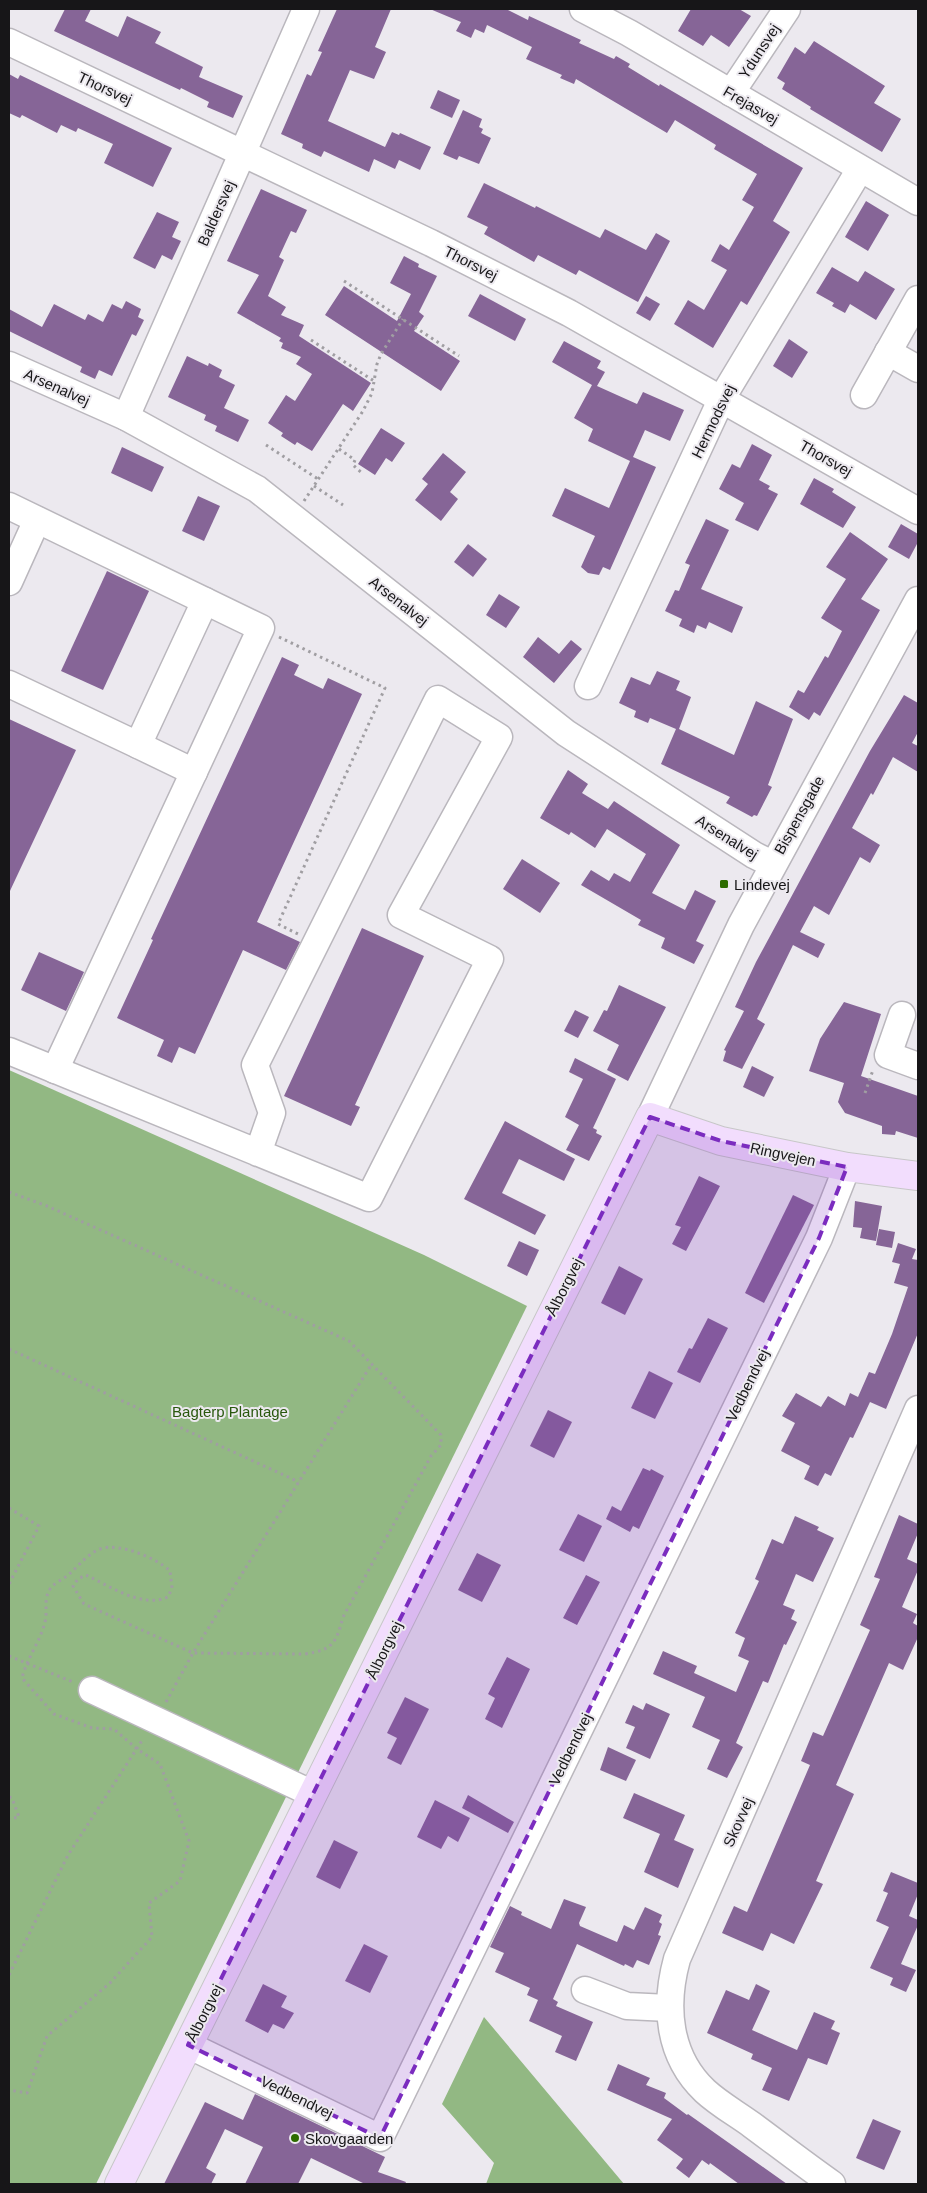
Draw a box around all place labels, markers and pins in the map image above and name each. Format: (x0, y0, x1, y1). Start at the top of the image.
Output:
place label: Lindevej (734, 876, 790, 893)
marker: Lindevej (718, 878, 730, 890)
place label: Skovgaarden (305, 2130, 393, 2147)
marker: Skovgaarden (289, 2132, 301, 2144)

